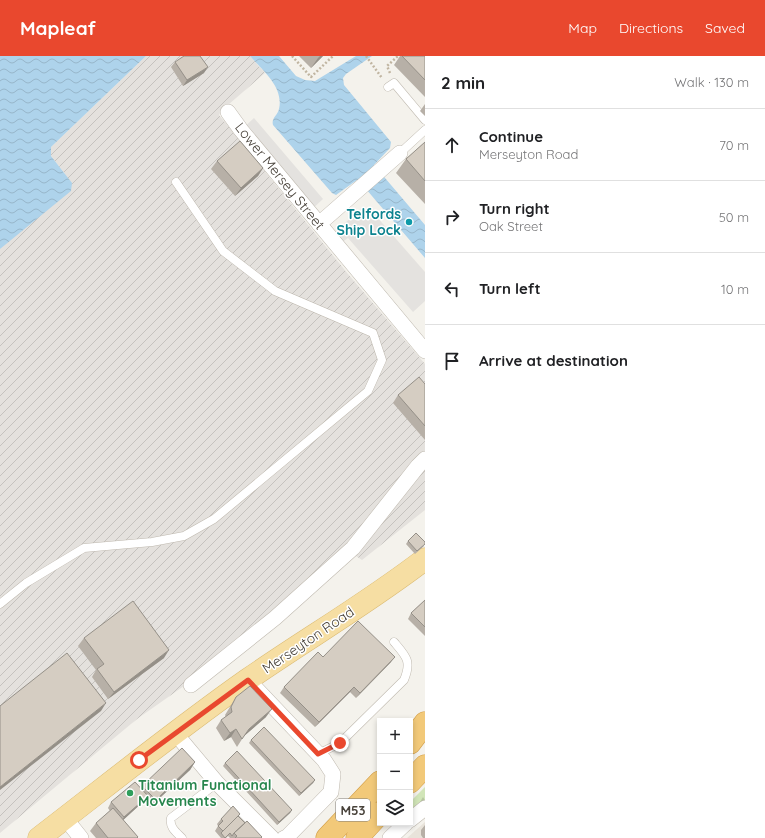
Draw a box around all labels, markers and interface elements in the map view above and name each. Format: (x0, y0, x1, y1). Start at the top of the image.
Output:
text: Mapleaf (20, 16, 96, 40)
text: Map (568, 19, 597, 37)
text: Directions (619, 19, 683, 37)
text: Saved (705, 19, 745, 37)
text: 2 min (441, 72, 485, 93)
text: Walk · 130 m (674, 74, 749, 90)
street label: Lower Mersey Street (231, 119, 329, 233)
text: Continue (479, 127, 543, 146)
icon: ahead (441, 134, 463, 156)
text: 70 m (719, 137, 749, 153)
text: Merseyton Road (479, 146, 578, 162)
text: Turn right (479, 199, 550, 218)
place label: Telfords Ship Lock (337, 205, 401, 239)
icon: right (441, 206, 463, 228)
text: 50 m (719, 209, 749, 225)
marker: Telfords Ship Lock (404, 217, 414, 227)
text: Oak Street (479, 218, 543, 234)
icon: left (441, 278, 463, 300)
text: Turn left (479, 279, 541, 298)
text: 10 m (721, 281, 749, 297)
icon: arrive (441, 350, 463, 372)
text: Arrive at destination (479, 351, 628, 370)
street label: Merseyton Road (259, 603, 357, 677)
map controls (377, 718, 413, 826)
button: + (377, 718, 413, 754)
route end (331, 734, 349, 752)
route start (130, 751, 148, 769)
button: − (377, 754, 413, 790)
place label: Titanium Functional Movements (138, 776, 271, 810)
marker: Titanium Functional Movements (125, 788, 135, 798)
button: layers (377, 790, 413, 826)
road number: M53 (336, 799, 370, 821)

